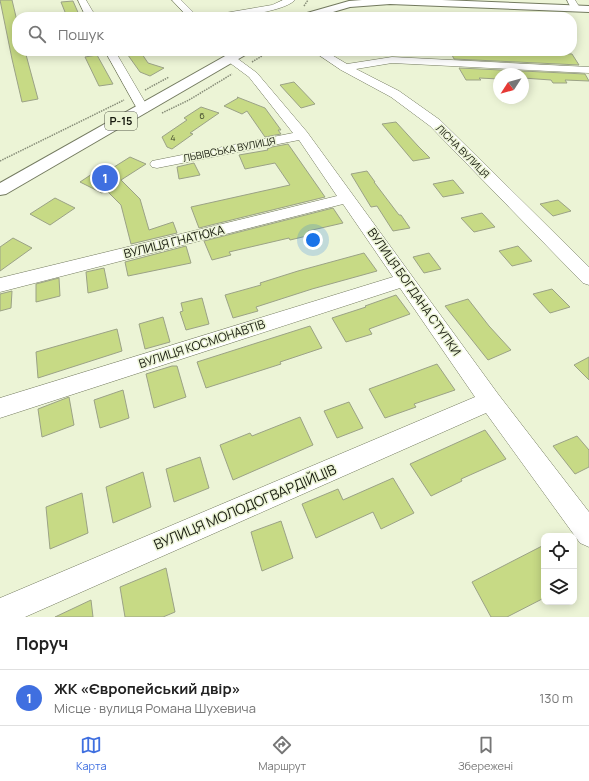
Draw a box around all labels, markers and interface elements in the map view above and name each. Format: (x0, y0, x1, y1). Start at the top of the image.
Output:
search box (12, 12, 577, 56)
icon: search (26, 23, 48, 45)
text: Пошук (58, 24, 104, 45)
north arrow (493, 68, 529, 104)
house number: 6 (199, 109, 205, 122)
road number: Р-15 (105, 112, 137, 130)
street label: ЛІСНА ВУЛИЦЯ (433, 121, 493, 181)
house number: 4 (170, 131, 176, 144)
street label: ЛЬВІВСЬКА ВУЛИЦЯ (182, 133, 276, 165)
pin: 1 (92, 163, 118, 193)
street label: ВУЛИЦЯ ГНАТЮКА (122, 221, 226, 262)
street label: ВУЛИЦЯ БОГДАНА СТУПКИ (364, 224, 465, 359)
your location (303, 230, 323, 250)
street label: ВУЛИЦЯ КОСМОНАВТІВ (137, 315, 267, 372)
street label: ВУЛИЦЯ МОЛОДОГВАРДІЙЦІВ (151, 459, 339, 554)
map controls (541, 533, 577, 605)
button: locate (541, 533, 577, 569)
button: layers (541, 569, 577, 605)
text: Поруч (16, 632, 68, 655)
text: ЖК «Європейський двір» (54, 678, 241, 699)
text: 1 (26, 689, 32, 707)
text: 130 m (539, 689, 573, 707)
text: Місце · вулиця Романа Шухевича (54, 699, 256, 717)
tab: Карта (76, 734, 107, 773)
tab: Маршрут (258, 734, 306, 773)
tab: Збережені (458, 734, 513, 773)

